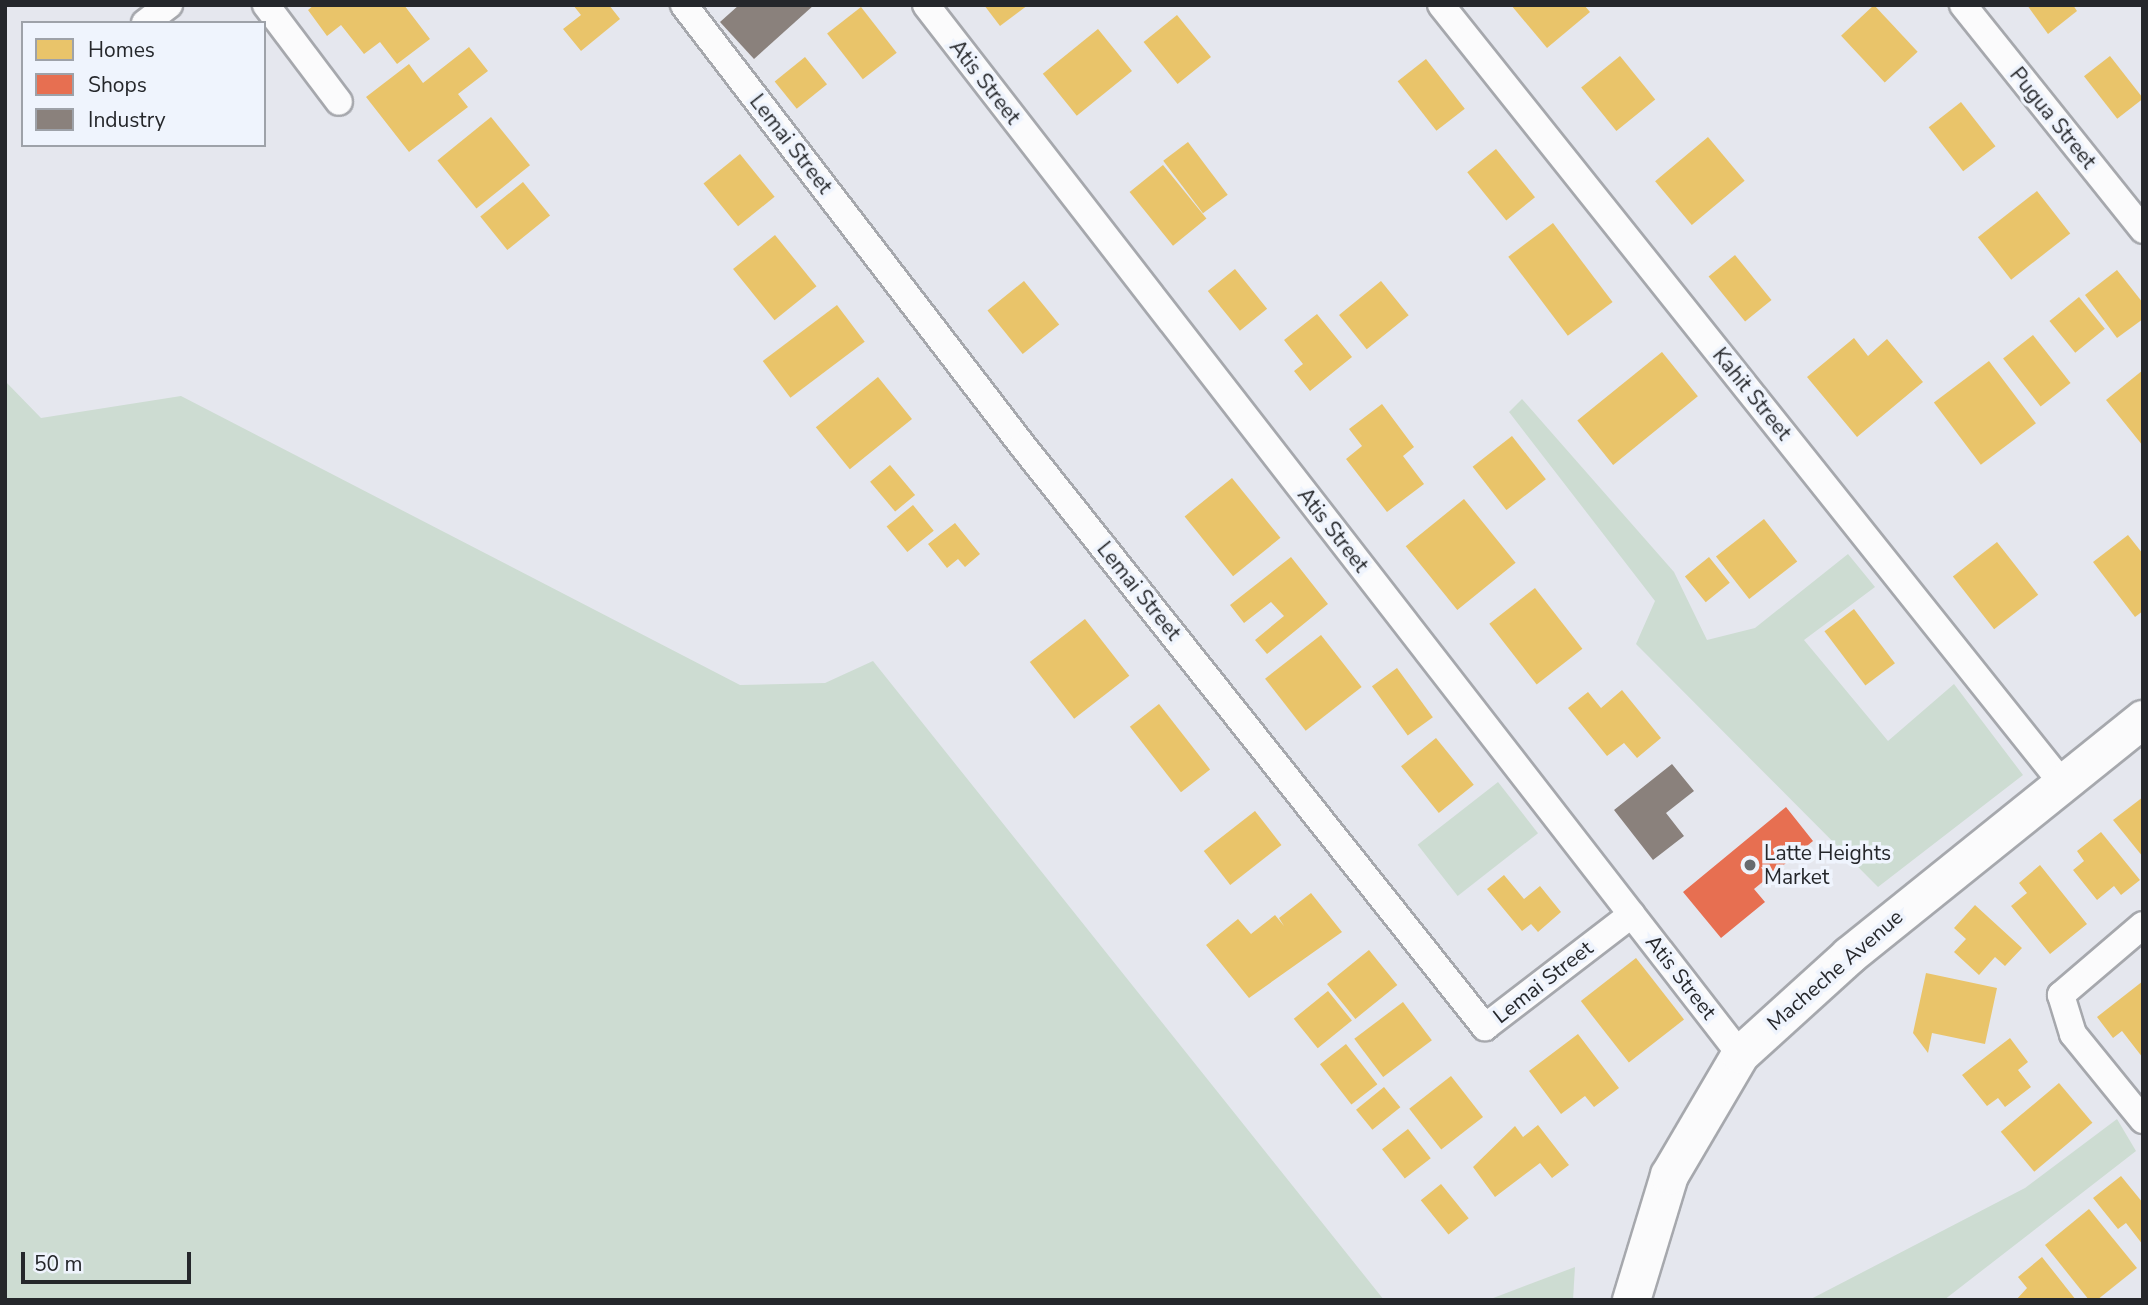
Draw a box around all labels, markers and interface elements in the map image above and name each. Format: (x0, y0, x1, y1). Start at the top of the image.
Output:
legend (21, 21, 266, 147)
street label: Atis Street (944, 35, 1026, 129)
text: Homes (88, 36, 155, 64)
street label: Pugua Street (2005, 62, 2101, 174)
text: Shops (88, 71, 147, 99)
street label: Lemai Street (744, 89, 838, 199)
text: Industry (88, 106, 166, 134)
street label: Kahit Street (1707, 343, 1797, 445)
street label: Atis Street (1292, 483, 1374, 577)
street label: Lemai Street (1092, 537, 1186, 645)
place label: Latte Heights Market (1764, 840, 1891, 890)
marker: Latte Heights Market (1742, 857, 1758, 873)
street label: Macheche Avenue (1762, 904, 1908, 1036)
street label: Atis Street (1640, 930, 1722, 1024)
street label: Lemai Street (1488, 935, 1598, 1029)
scale bar (24, 1238, 194, 1282)
text: 50 m (34, 1250, 83, 1278)

